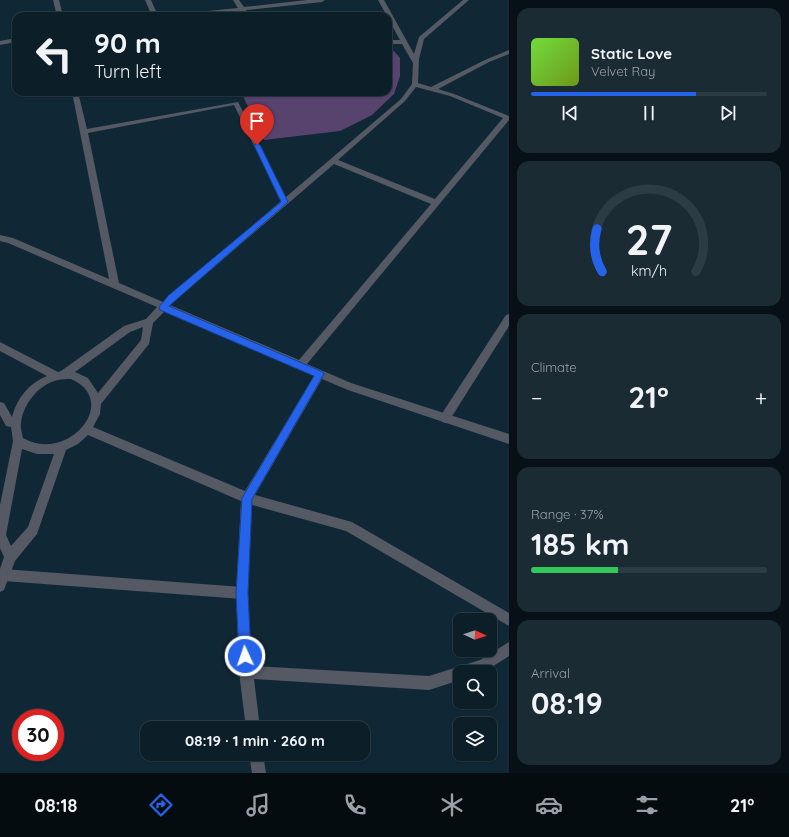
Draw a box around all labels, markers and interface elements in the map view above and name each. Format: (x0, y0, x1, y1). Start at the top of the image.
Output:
text: 90 m (94, 25, 161, 60)
icon: left (28, 28, 80, 80)
text: Static Love (591, 44, 672, 63)
text: Turn left (94, 60, 162, 83)
text: Velvet Ray (591, 63, 656, 79)
icon: previous (559, 102, 581, 124)
icon: pause (638, 102, 660, 124)
icon: next (717, 102, 739, 124)
pin (240, 104, 274, 145)
icon: arrive (246, 110, 268, 132)
text: 27 (626, 212, 672, 264)
text: km/h (631, 261, 667, 279)
text: Climate (531, 359, 577, 375)
text: 21° (628, 378, 669, 416)
text: − (531, 384, 542, 412)
text: + (755, 384, 767, 412)
text: Range · 37% (531, 506, 604, 522)
text: 185 km (531, 525, 630, 563)
north arrow (453, 613, 497, 657)
map controls (453, 613, 497, 761)
position arrow (224, 635, 266, 677)
button: search (453, 665, 497, 709)
text: Arrival (531, 665, 570, 681)
text: 08:19 (531, 684, 603, 722)
speed limit sign: 30 (12, 709, 64, 761)
button: layers (453, 717, 497, 761)
text: 08:19 · 1 min · 260 m (185, 731, 325, 750)
icon: directions (147, 791, 175, 819)
icon: music (244, 791, 272, 819)
icon: phone (341, 791, 369, 819)
icon: climate (438, 791, 466, 819)
icon: car (535, 791, 563, 819)
icon: filters (633, 791, 661, 819)
text: 08:18 (35, 794, 77, 817)
text: 21° (730, 794, 754, 817)

